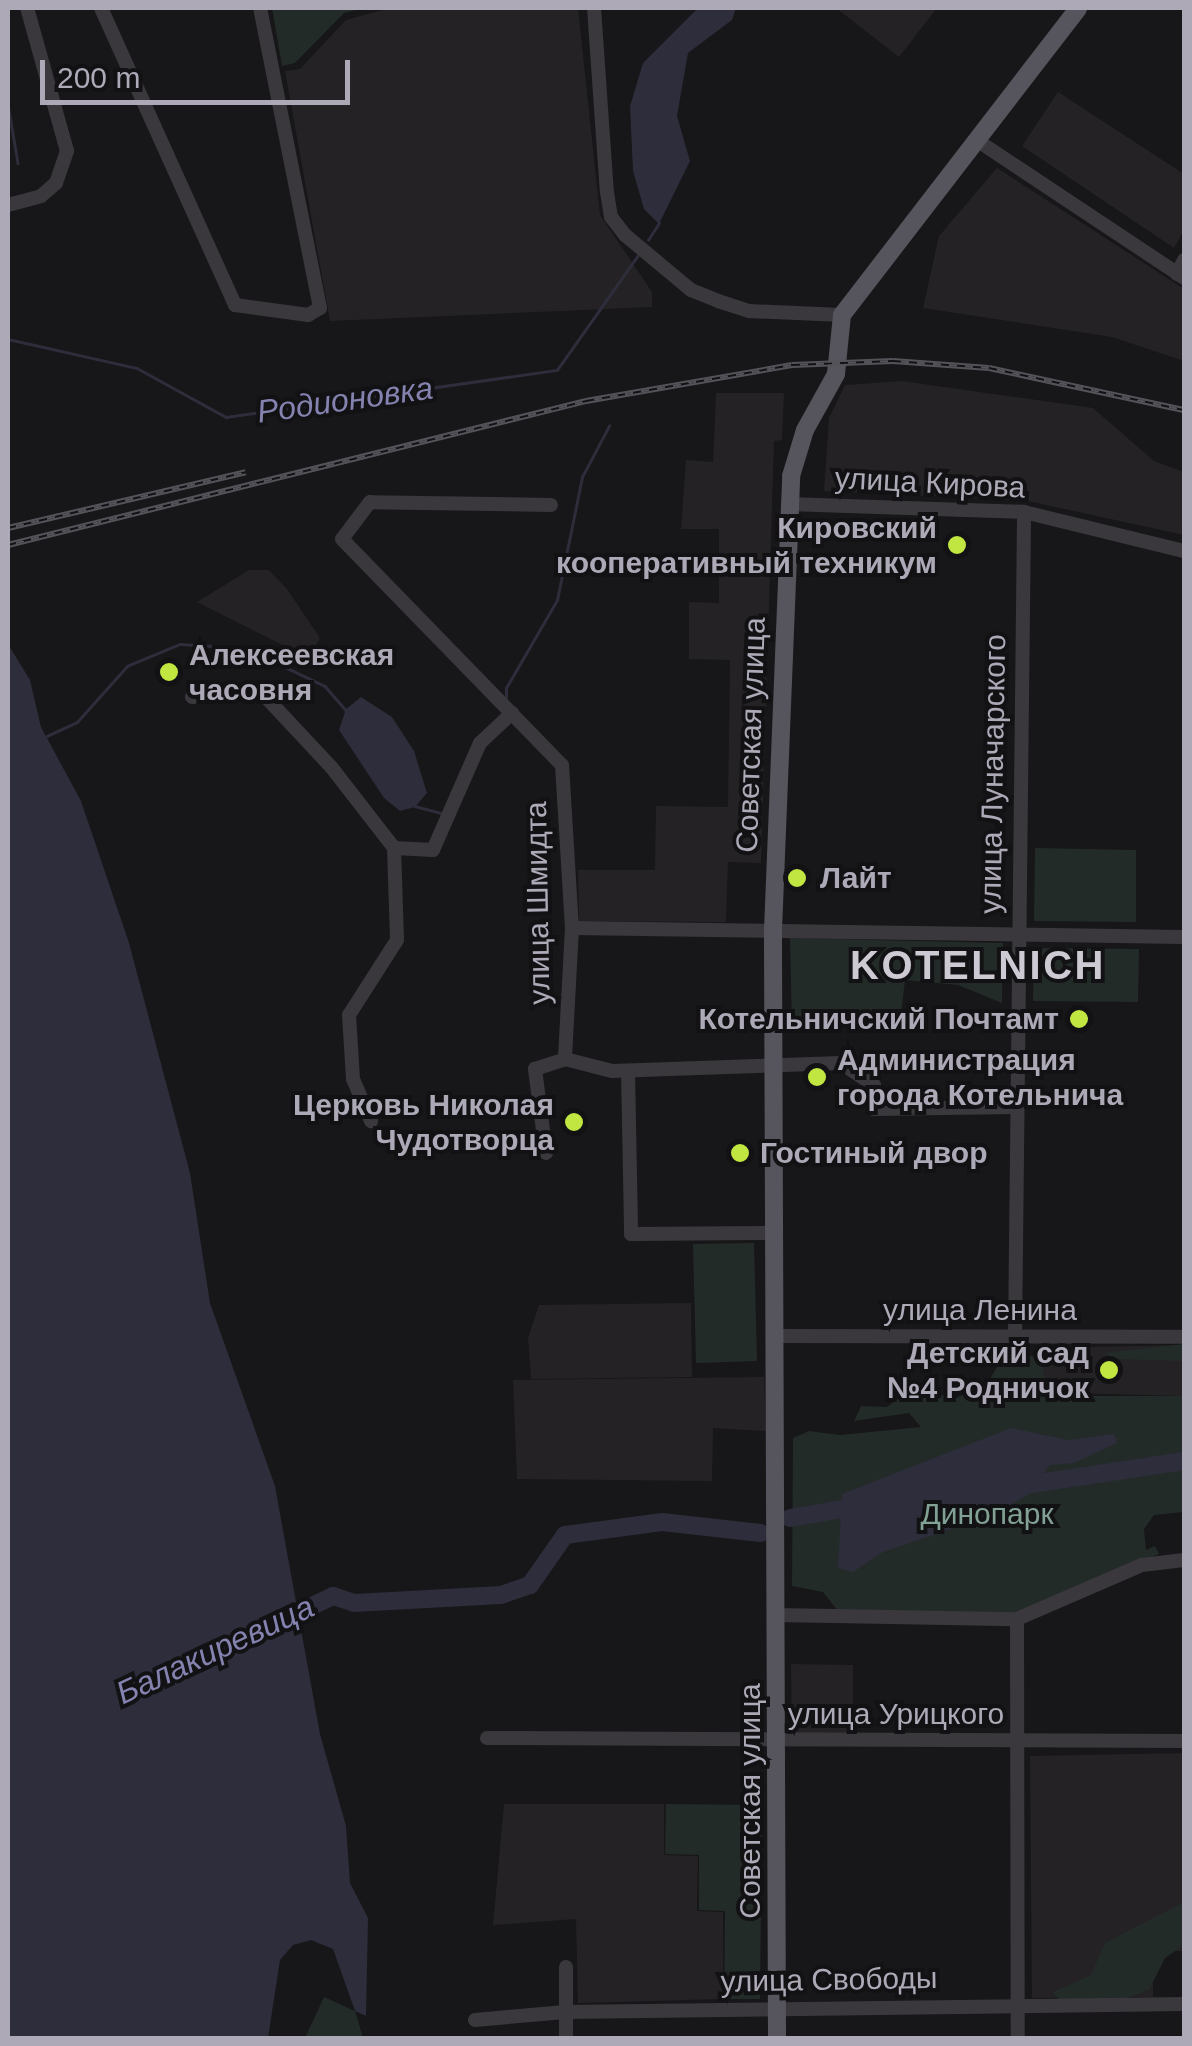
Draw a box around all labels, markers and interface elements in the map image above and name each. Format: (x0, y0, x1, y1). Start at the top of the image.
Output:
scale bar (45, 40, 355, 102)
text: 200 m (57, 61, 140, 94)
water label: Родионовка (255, 369, 435, 431)
street label: улица Кирова (834, 460, 1026, 506)
place label: Кировский кооперативный техникум (556, 510, 937, 580)
marker: Кировский кооперативный техникум (946, 534, 968, 556)
street label: Советская улица (729, 617, 773, 853)
street label: улица Луначарского (973, 634, 1013, 914)
place label: Алексеевская часовня (189, 637, 394, 708)
marker: Алексеевская часовня (158, 661, 180, 683)
street label: улица Шмидта (518, 801, 558, 1005)
place label: Лайт (820, 860, 892, 896)
marker: Лайт (784, 865, 810, 891)
district label: KOTELNICH (850, 941, 1106, 989)
place label: Котельничский Почтамт (699, 1001, 1059, 1037)
marker: Котельничский Почтамт (1068, 1008, 1090, 1030)
place label: Администрация города Котельнича (837, 1042, 1123, 1112)
marker: Администрация города Котельнича (806, 1066, 828, 1088)
place label: Церковь Николая Чудотворца (293, 1087, 554, 1158)
marker: Церковь Николая Чудотворца (563, 1111, 585, 1133)
place label: Гостиный двор (760, 1135, 988, 1171)
marker: Гостиный двор (729, 1142, 751, 1164)
street label: улица Ленина (883, 1292, 1077, 1328)
place label: Детский сад №4 Родничок (887, 1335, 1089, 1406)
marker: Детский сад №4 Родничок (1098, 1359, 1120, 1381)
park label: Динопарк (920, 1496, 1054, 1532)
water label: Балакиревица (110, 1587, 320, 1713)
street label: Советская улица (732, 1683, 768, 1919)
street label: улица Урицкого (788, 1696, 1004, 1732)
street label: улица Свободы (720, 1960, 938, 2000)

